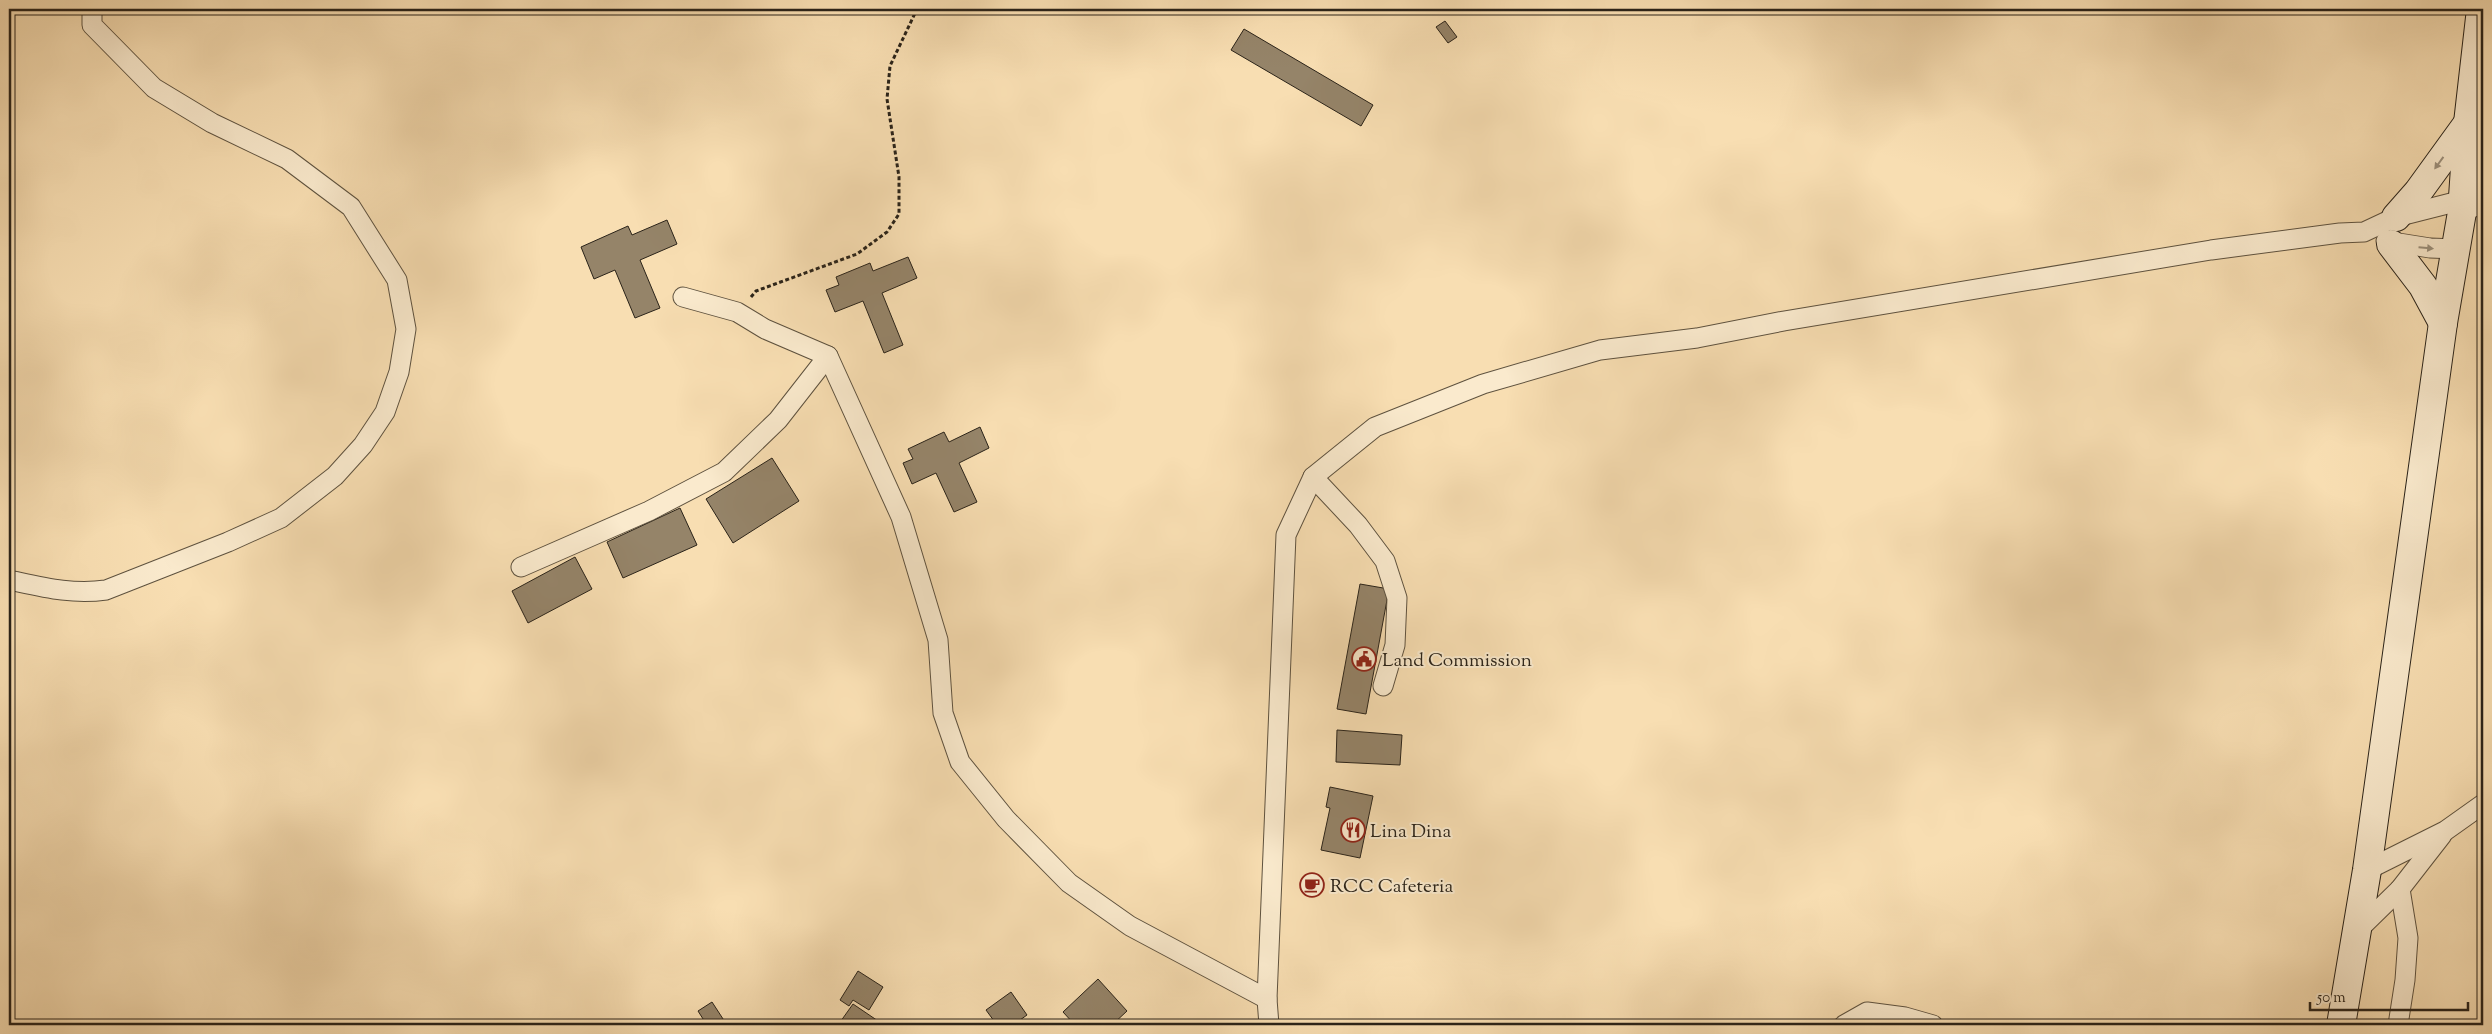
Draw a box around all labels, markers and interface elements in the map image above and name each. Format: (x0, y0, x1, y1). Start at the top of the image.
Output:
one-way arrow (2434, 156, 2444, 170)
one-way arrow (2418, 244, 2434, 252)
public building icon: Land Commission (1351, 646, 1377, 672)
place label: Land Commission (1382, 648, 1532, 675)
restaurant icon: Lina Dina (1340, 817, 1366, 843)
place label: Lina Dina (1370, 819, 1452, 846)
cafe icon: RCC Cafeteria (1299, 872, 1325, 898)
place label: RCC Cafeteria (1330, 874, 1453, 901)
scale bar (2310, 979, 2467, 1011)
text: 50 m (2316, 988, 2346, 1009)

